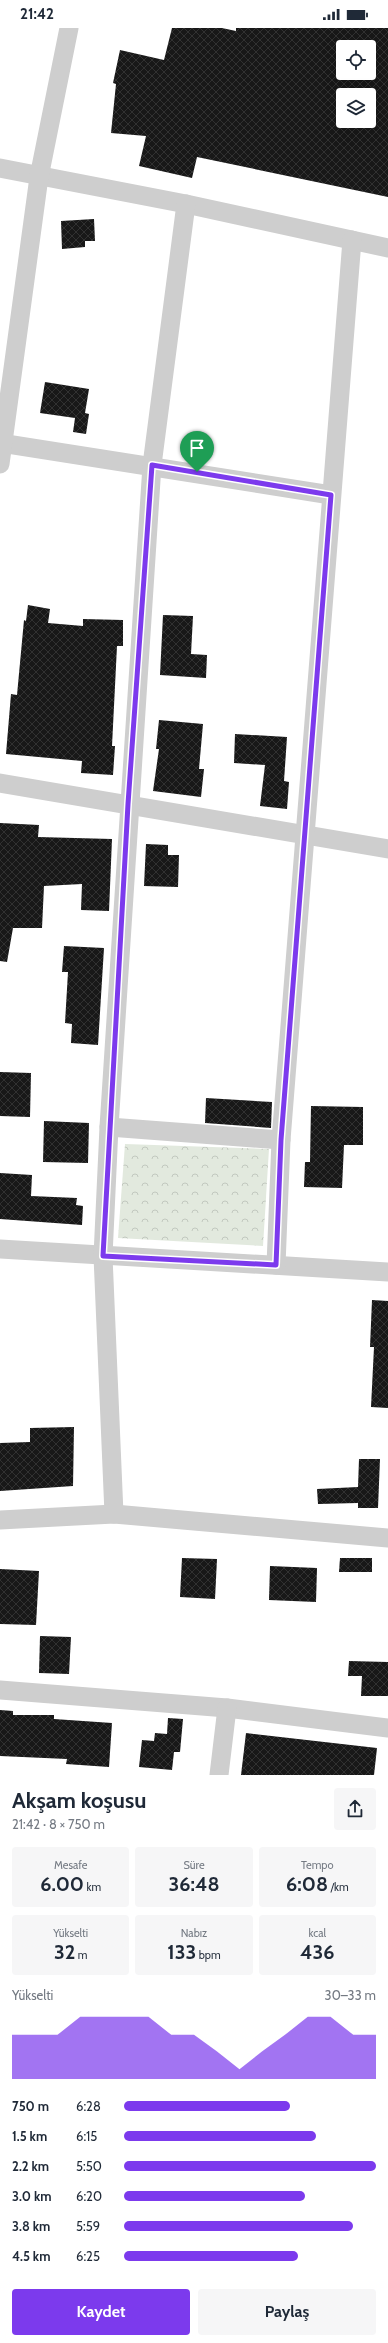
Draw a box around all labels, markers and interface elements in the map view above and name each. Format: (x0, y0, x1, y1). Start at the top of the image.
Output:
text: 21:42 (20, 5, 54, 23)
map controls (336, 40, 376, 128)
button: locate (336, 40, 376, 80)
button: layers (336, 88, 376, 128)
pin (180, 431, 214, 472)
icon: arrive (186, 437, 208, 459)
text: Akşam koşusu (12, 1787, 146, 1814)
button: share (334, 1788, 376, 1830)
text: 21:42 · 8 × 750 m (12, 1816, 105, 1832)
text: Mesafe (54, 1858, 87, 1872)
text: Süre (183, 1858, 205, 1872)
text: Tempo (301, 1858, 334, 1872)
text: 6.00 (40, 1872, 84, 1896)
text: 36:48 (169, 1872, 219, 1896)
text: 6:08 (286, 1872, 328, 1896)
text: km (84, 1880, 101, 1894)
text: /km (328, 1880, 349, 1894)
text: Yükselti (53, 1926, 88, 1940)
text: Nabız (181, 1926, 207, 1940)
text: kcal (309, 1926, 326, 1940)
text: 32 (54, 1940, 75, 1964)
text: 133 (167, 1940, 196, 1964)
text: 436 (300, 1940, 335, 1964)
text: m (75, 1948, 87, 1962)
text: bpm (196, 1948, 221, 1962)
text: Yükselti (12, 1987, 53, 2003)
text: 30–33 m (325, 1987, 376, 2003)
text: 750 m (12, 2098, 49, 2114)
text: 6:28 (76, 2098, 101, 2114)
text: 1.5 km (12, 2128, 47, 2144)
text: 6:15 (76, 2128, 97, 2144)
text: 2.2 km (12, 2158, 49, 2174)
text: 5:50 (76, 2158, 102, 2174)
text: 3.0 km (12, 2188, 51, 2204)
text: 6:20 (76, 2188, 102, 2204)
text: 3.8 km (12, 2218, 50, 2234)
text: 5:59 (76, 2218, 100, 2234)
text: 4.5 km (12, 2248, 50, 2264)
text: 6:25 (76, 2248, 100, 2264)
button: Kaydet (12, 2289, 190, 2335)
button: Paylaş (198, 2289, 376, 2335)

